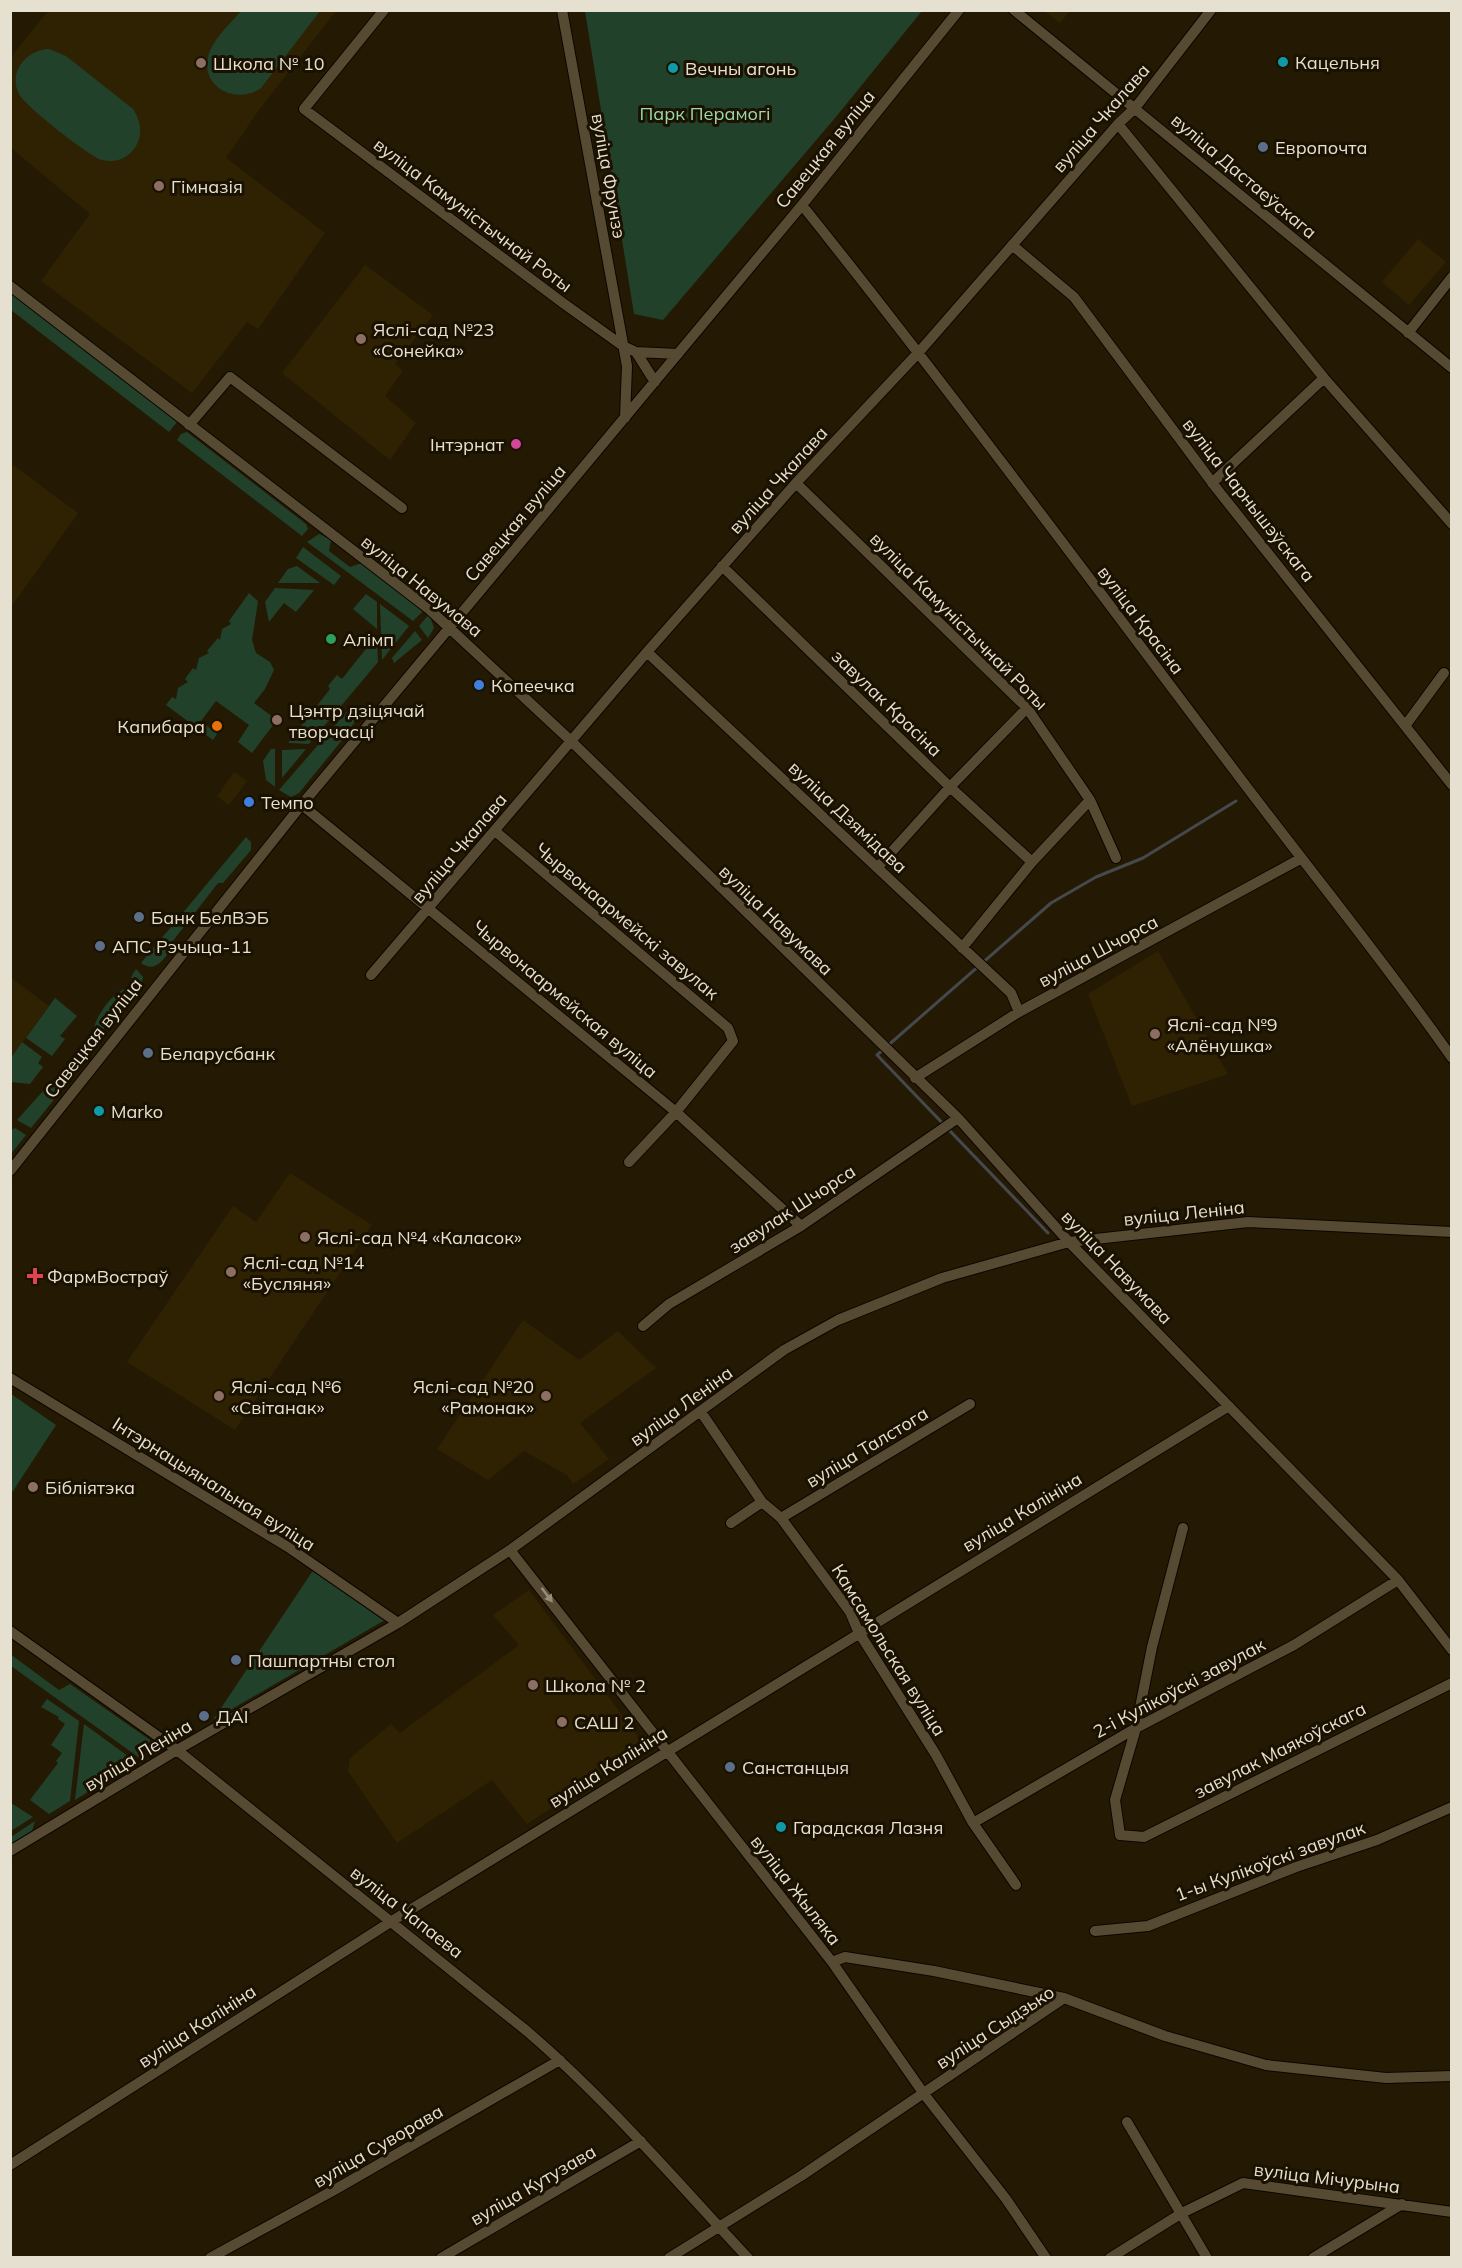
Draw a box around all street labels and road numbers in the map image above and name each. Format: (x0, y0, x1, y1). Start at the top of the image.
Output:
street label: вуліца Чкалава (1047, 59, 1155, 177)
street label: Савецкая вуліца (770, 85, 880, 213)
street label: вуліца Дастаеўскага (1167, 108, 1321, 244)
street label: вуліца Фрунзэ (587, 112, 631, 240)
street label: вуліца Камуністычнай Роты (369, 133, 577, 297)
street label: вуліца Чарнышэўскага (1178, 413, 1320, 587)
street label: вуліца Чкалава (724, 422, 832, 538)
street label: Савецкая вуліца (459, 460, 571, 586)
street label: вуліца Камуністычнай Роты (865, 527, 1053, 715)
street label: вуліца Навумава (357, 530, 487, 642)
street label: вуліца Красіна (1093, 561, 1189, 679)
street label: завулак Красіна (827, 645, 947, 761)
street label: вуліца Дзямідава (784, 756, 912, 878)
street label: вуліца Чкалава (406, 788, 512, 908)
street label: Чырвонаармейскі завулак (531, 838, 724, 1005)
street label: вуліца Навумава (714, 860, 838, 980)
street label: вуліца Шчорса (1034, 910, 1162, 992)
street label: Чырвонаармейская вуліца (468, 915, 662, 1083)
street label: Савецкая вуліца (39, 974, 147, 1102)
street label: завулак Шчорса (724, 1159, 860, 1259)
street label: вуліца Леніна (1122, 1195, 1246, 1231)
street label: вуліца Навумава (1057, 1205, 1177, 1329)
street label: вуліца Леніна (625, 1361, 737, 1451)
street label: вуліца Талстога (802, 1401, 932, 1493)
street label: Інтэрнацыянальная вуліца (108, 1412, 320, 1556)
street label: вуліца Калініна (958, 1467, 1086, 1557)
street label: Камсамольская вуліца (827, 1560, 951, 1740)
street label: 2-і Кулікоўскі завулак (1089, 1633, 1269, 1743)
street label: завулак Маякоўскага (1190, 1697, 1370, 1803)
street label: вуліца Леніна (80, 1714, 196, 1796)
street label: вуліца Калініна (544, 1721, 672, 1813)
street label: 1-ы Кулікоўскі завулак (1172, 1816, 1368, 1906)
street label: вуліца Жыляка (746, 1830, 846, 1950)
street label: вуліца Чапаева (346, 1861, 468, 1963)
street label: вуліца Калініна (134, 1979, 260, 2073)
street label: вуліца Сыдзько (931, 1980, 1059, 2074)
street label: вуліца Суворава (309, 2099, 447, 2193)
street label: вуліца Кутузава (466, 2140, 600, 2230)
street label: вуліца Мічурына (1253, 2158, 1401, 2198)

